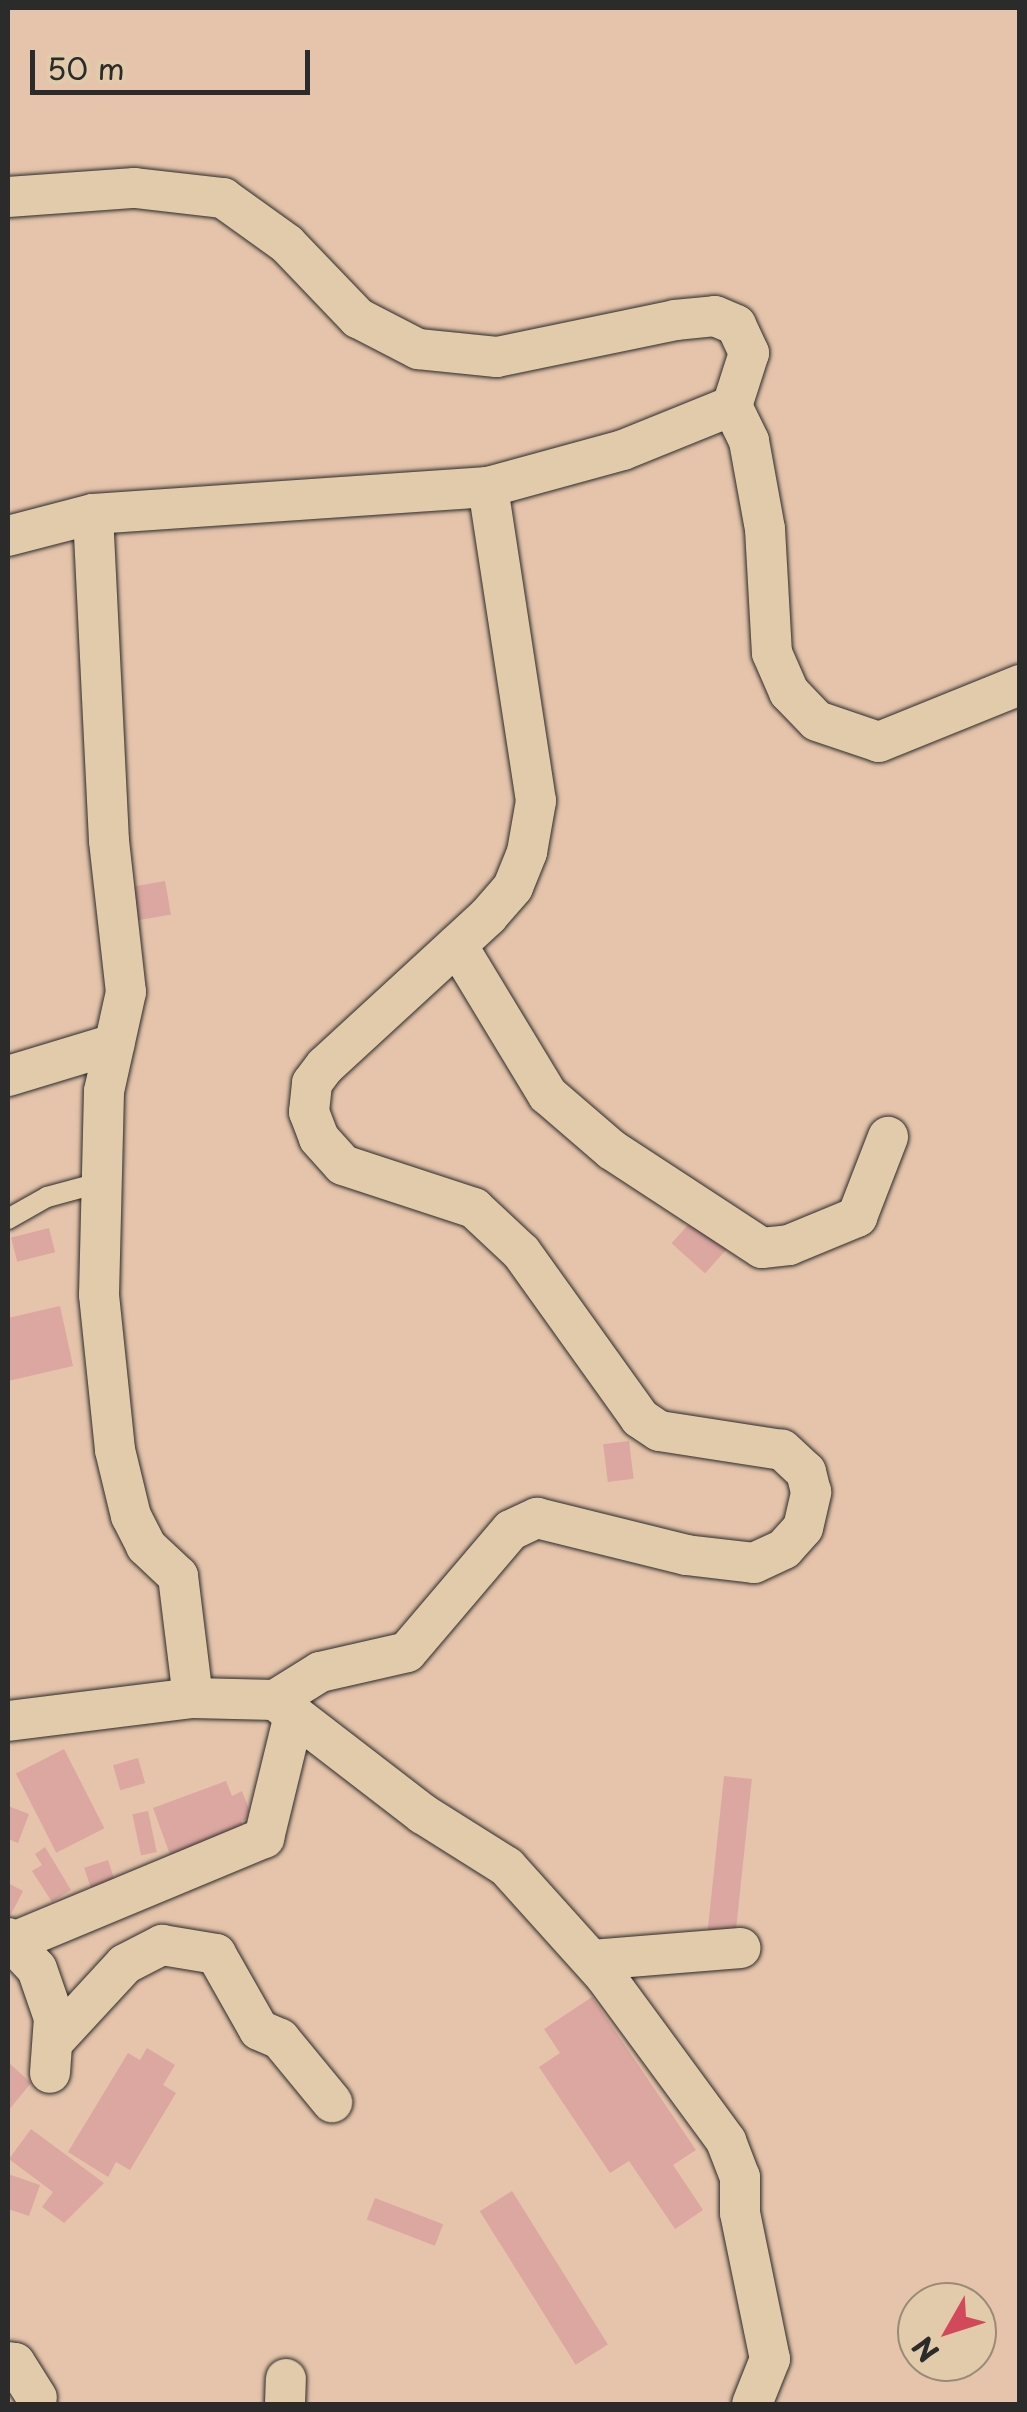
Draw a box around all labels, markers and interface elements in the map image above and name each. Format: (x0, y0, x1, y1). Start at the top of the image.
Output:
scale bar (35, 30, 315, 92)
text: 50 m (47, 45, 125, 90)
north arrow (897, 2282, 997, 2382)
text: N (901, 2328, 949, 2372)

